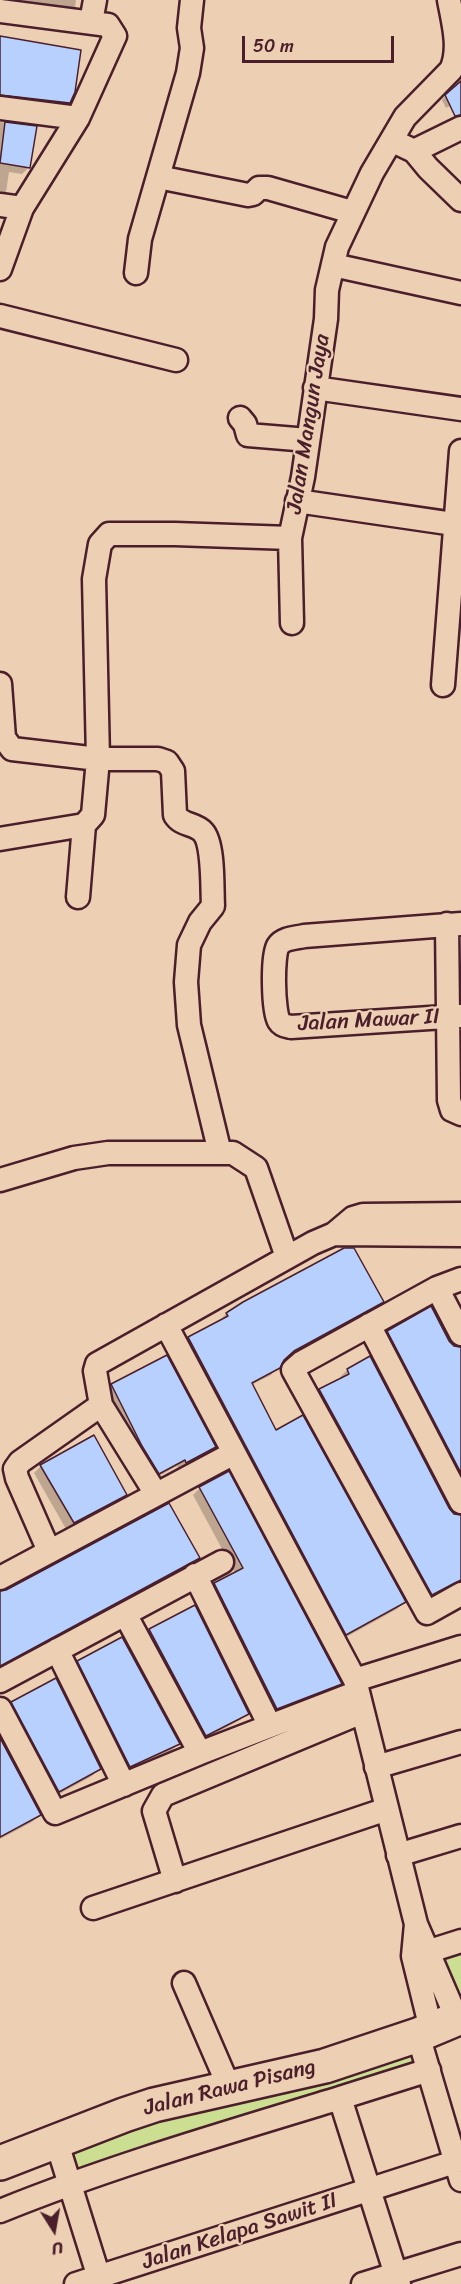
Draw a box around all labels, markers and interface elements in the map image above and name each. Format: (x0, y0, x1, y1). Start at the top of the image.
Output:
scale bar (245, 24, 396, 62)
text: 50 m (253, 30, 294, 62)
street label: Jalan Mangun Jaya (282, 332, 336, 516)
street label: Jalan Mawar II (298, 1004, 440, 1038)
street label: Jalan Rawa Pisang (141, 2054, 319, 2122)
street label: Jalan Kelapa Sawit II (139, 2188, 341, 2276)
north arrow (24, 2200, 84, 2260)
text: U (50, 2233, 65, 2263)

